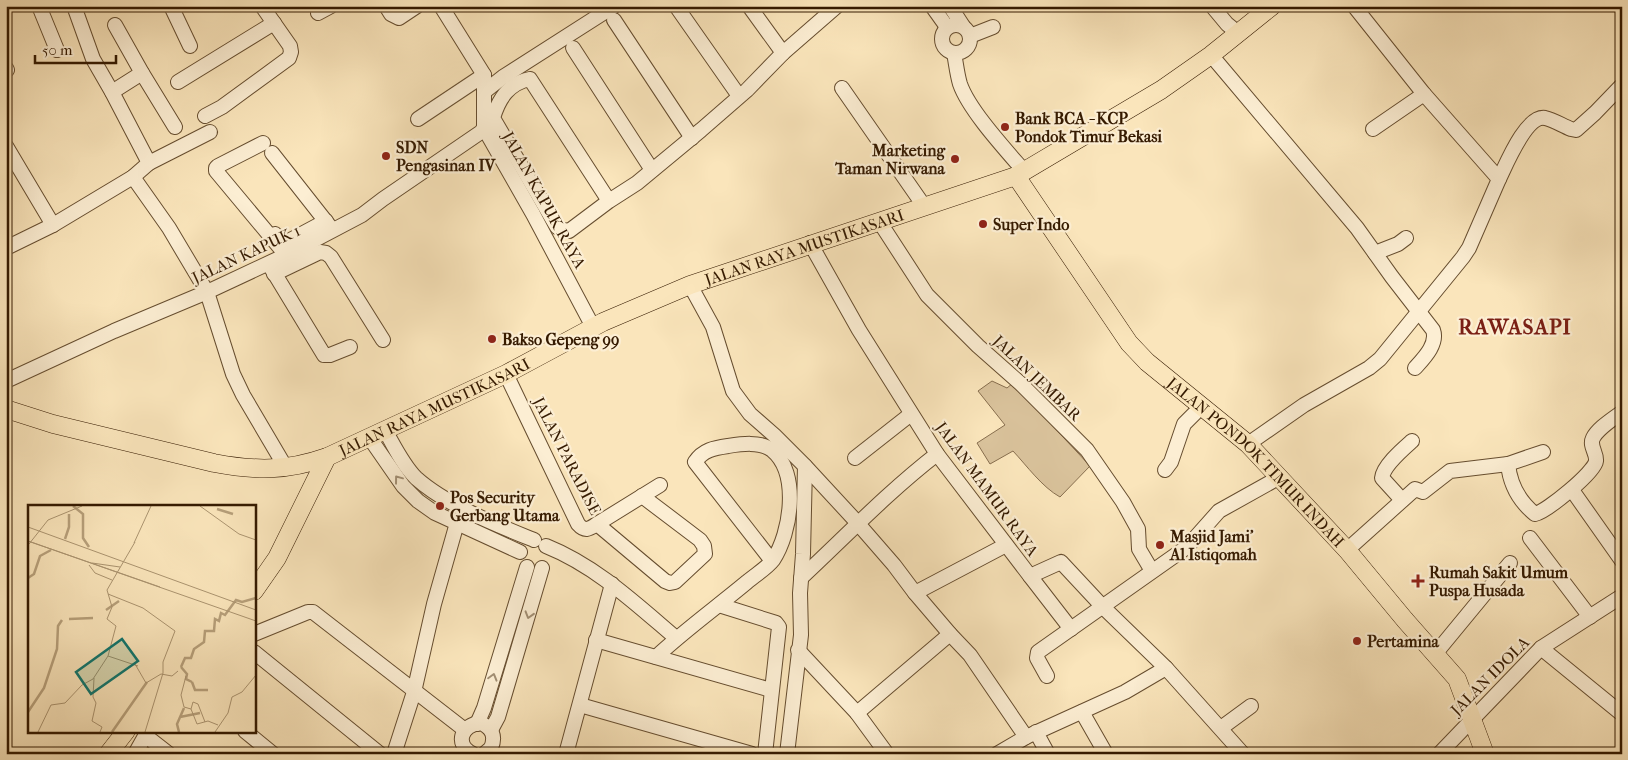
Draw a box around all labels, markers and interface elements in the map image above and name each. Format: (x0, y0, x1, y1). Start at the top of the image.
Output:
scale bar (35, 32, 116, 64)
text: 50 m (42, 41, 73, 59)
place label: Bank BCA - KCP Pondok Timur Bekasi (1015, 109, 1162, 146)
marker: Bank BCA - KCP Pondok Timur Bekasi (999, 121, 1011, 133)
street label: JALAN KAPUK RAYA (497, 126, 590, 272)
place label: SDN Pengasinan IV (396, 138, 497, 176)
place label: Marketing Taman Nirwana (834, 141, 946, 178)
marker: SDN Pengasinan IV (380, 150, 392, 162)
marker: Marketing Taman Nirwana (949, 153, 961, 165)
street label: JALAN RAYA MUSTIKASARI (700, 205, 906, 290)
place label: Super Indo (993, 215, 1069, 235)
marker: Super Indo (977, 218, 989, 230)
street label: JALAN KAPUK 1 (187, 221, 303, 288)
district label: RAWASAPI (1458, 315, 1572, 339)
place label: Bakso Gepeng 99 (502, 330, 619, 350)
street label: JALAN JEMBAR (988, 330, 1086, 426)
marker: Bakso Gepeng 99 (486, 333, 498, 345)
street label: JALAN RAYA MUSTIKASARI (334, 354, 533, 461)
street label: JALAN PONDOK TIMUR INDAH (1162, 372, 1349, 551)
street label: JALAN PARADISE (528, 392, 605, 518)
street label: JALAN MAMUR RAYA (931, 416, 1043, 560)
one-way arrow (395, 475, 404, 485)
place label: Pos Security Gerbang Utama (450, 488, 560, 526)
marker: Pos Security Gerbang Utama (434, 500, 446, 512)
inset map (28, 505, 255, 732)
place label: Masjid Jami' Al Istiqomah (1169, 527, 1258, 565)
marker: Masjid Jami' Al Istiqomah (1154, 539, 1166, 551)
place label: Rumah Sakit Umum Puspa Husada (1429, 563, 1569, 601)
marker: Rumah Sakit Umum Puspa Husada (1411, 574, 1425, 588)
one-way arrow (524, 610, 534, 618)
place label: Pertamina (1367, 632, 1440, 651)
street label: JALAN IDOLA (1445, 632, 1534, 721)
marker: Pertamina (1351, 635, 1363, 647)
one-way arrow (487, 674, 497, 682)

